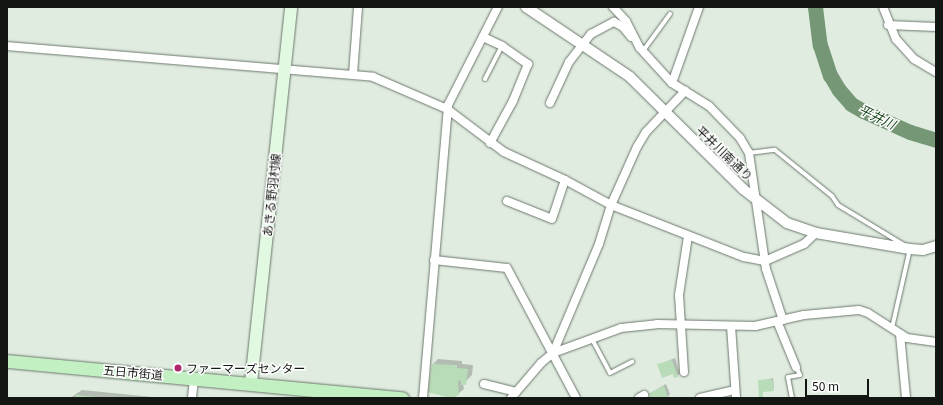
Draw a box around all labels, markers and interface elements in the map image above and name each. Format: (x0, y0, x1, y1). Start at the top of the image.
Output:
water label: 平井川 (856, 101, 898, 133)
street label: 平井川南通り (694, 123, 756, 183)
street label: あきる野羽村線 (259, 152, 283, 238)
place label: ファーマーズセンター (186, 361, 306, 375)
street label: 五日市街道 (102, 362, 164, 382)
marker: ファーマーズセンター (173, 363, 183, 373)
scale bar (807, 371, 871, 397)
text: 50 m (812, 377, 839, 394)

